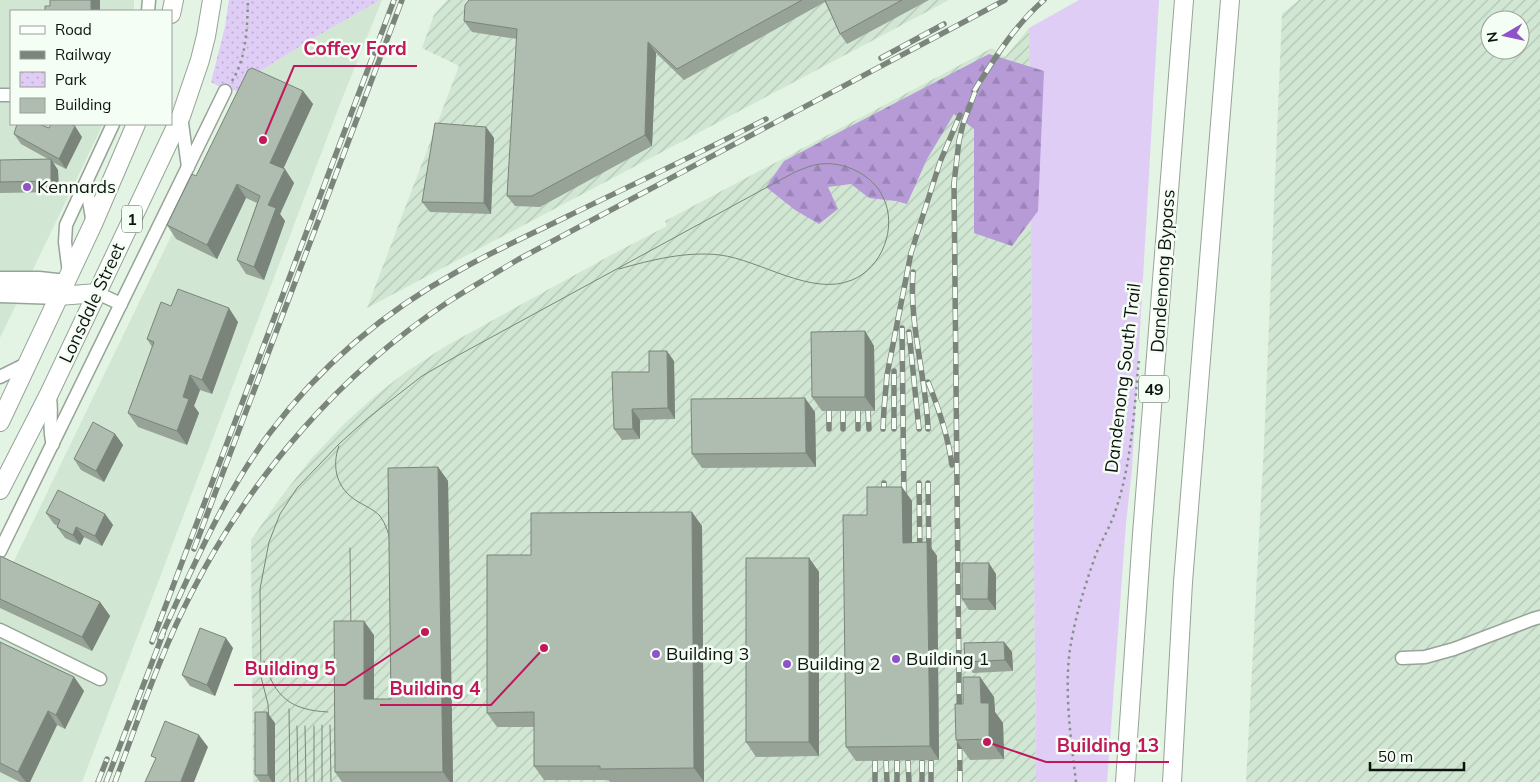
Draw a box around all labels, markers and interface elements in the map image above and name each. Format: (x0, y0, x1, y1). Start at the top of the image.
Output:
legend (10, 10, 172, 125)
north arrow (1480, 10, 1530, 60)
text: Road (55, 20, 92, 39)
text: N (1482, 30, 1502, 44)
callout: Coffey Ford (294, 32, 417, 66)
text: Coffey Ford (303, 36, 407, 60)
text: Railway (55, 45, 111, 64)
text: Park (55, 70, 87, 89)
text: Building (55, 95, 111, 114)
place label: Kennards (37, 175, 116, 198)
marker: Kennards (21, 181, 33, 193)
street label: Dandenong Bypass (1145, 189, 1180, 353)
road number: 1 (122, 205, 142, 232)
street label: Lonsdale Street (54, 239, 129, 366)
street label: Dandenong South Trail (1099, 282, 1146, 474)
road number: 49 (1139, 376, 1169, 402)
place label: Building 3 (666, 642, 749, 665)
place label: Building 1 (906, 647, 989, 670)
marker: Building 3 (650, 648, 662, 660)
callout: Building 5 (234, 651, 345, 685)
place label: Building 2 (797, 652, 880, 675)
marker: Building 1 (890, 653, 902, 665)
text: Building 5 (245, 656, 335, 680)
marker: Building 2 (781, 658, 793, 670)
callout: Building 4 (380, 671, 491, 705)
text: Building 4 (390, 676, 481, 700)
callout: Building 13 (1046, 728, 1169, 762)
text: Building 13 (1057, 733, 1159, 757)
scale bar (1370, 740, 1464, 772)
text: 50 m (1378, 747, 1413, 766)

